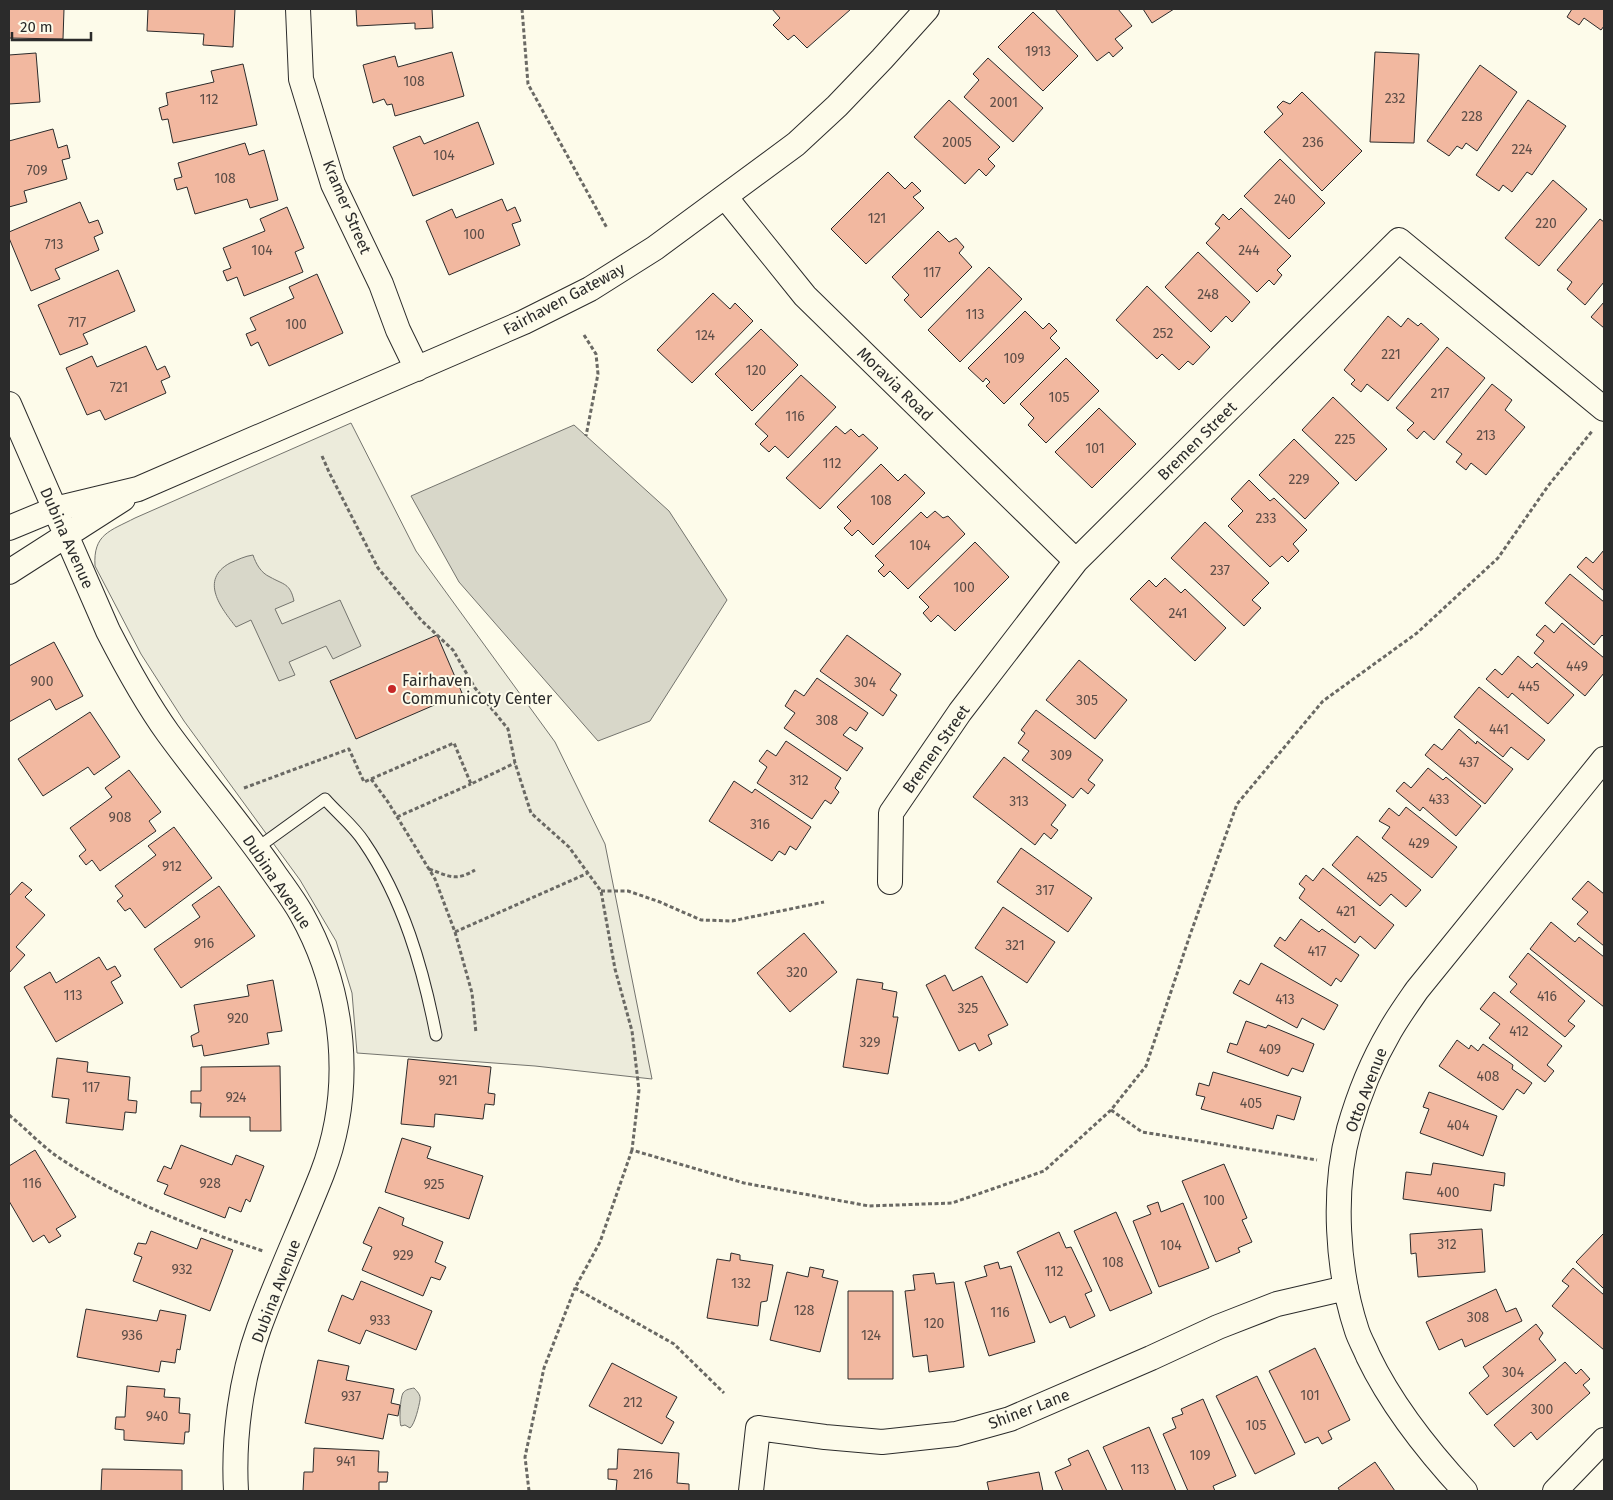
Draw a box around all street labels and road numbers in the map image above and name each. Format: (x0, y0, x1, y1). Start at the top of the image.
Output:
street label: Kramer Street (319, 157, 375, 257)
street label: Fairhaven Gateway (500, 259, 628, 339)
street label: Moravia Road (853, 343, 937, 425)
street label: Bremen Street (1154, 397, 1241, 484)
street label: Dubina Avenue (36, 484, 98, 592)
street label: Bremen Street (899, 701, 974, 797)
street label: Dubina Avenue (239, 831, 315, 933)
street label: Otto Avenue (1341, 1045, 1391, 1135)
street label: Dubina Avenue (248, 1237, 304, 1345)
street label: Shiner Lane (986, 1385, 1072, 1433)

